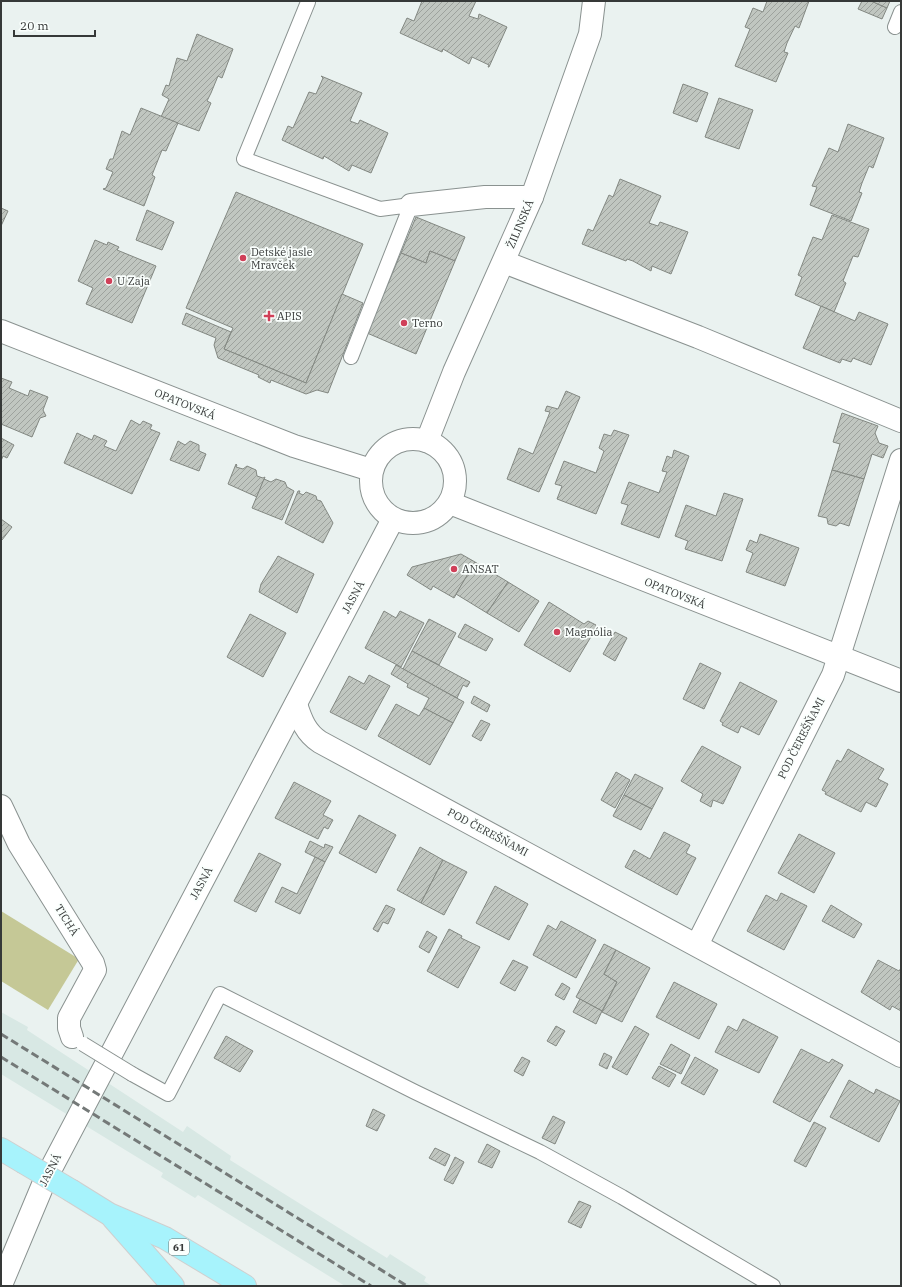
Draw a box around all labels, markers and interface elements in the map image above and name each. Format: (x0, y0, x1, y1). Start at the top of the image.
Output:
scale bar (14, 12, 95, 38)
text: 20 m (20, 18, 49, 33)
street label: ŽILINSKÁ (503, 197, 537, 250)
place label: Detské jasle Mravček (251, 245, 313, 272)
marker: Detské jasle Mravček (238, 253, 248, 263)
place label: U Zaja (117, 274, 150, 288)
marker: U Zaja (104, 276, 114, 286)
place label: APIS (277, 309, 302, 323)
marker: APIS (264, 311, 274, 321)
place label: Terno (412, 316, 443, 330)
marker: Terno (399, 318, 409, 328)
street label: OPATOVSKÁ (152, 385, 218, 423)
place label: ANSAT (462, 562, 499, 576)
marker: ANSAT (449, 564, 459, 574)
street label: OPATOVSKÁ (642, 574, 708, 612)
street label: JASNÁ (339, 578, 368, 616)
place label: Magnólia (565, 625, 613, 639)
marker: Magnólia (552, 627, 562, 637)
street label: POD ČEREŠŇAMI (774, 695, 828, 781)
street label: POD ČEREŠŇAMI (445, 805, 531, 859)
street label: JASNÁ (187, 864, 216, 902)
street label: TICHÁ (52, 902, 82, 939)
street label: JASNÁ (36, 1151, 64, 1189)
road number: 61 (169, 1239, 189, 1255)

